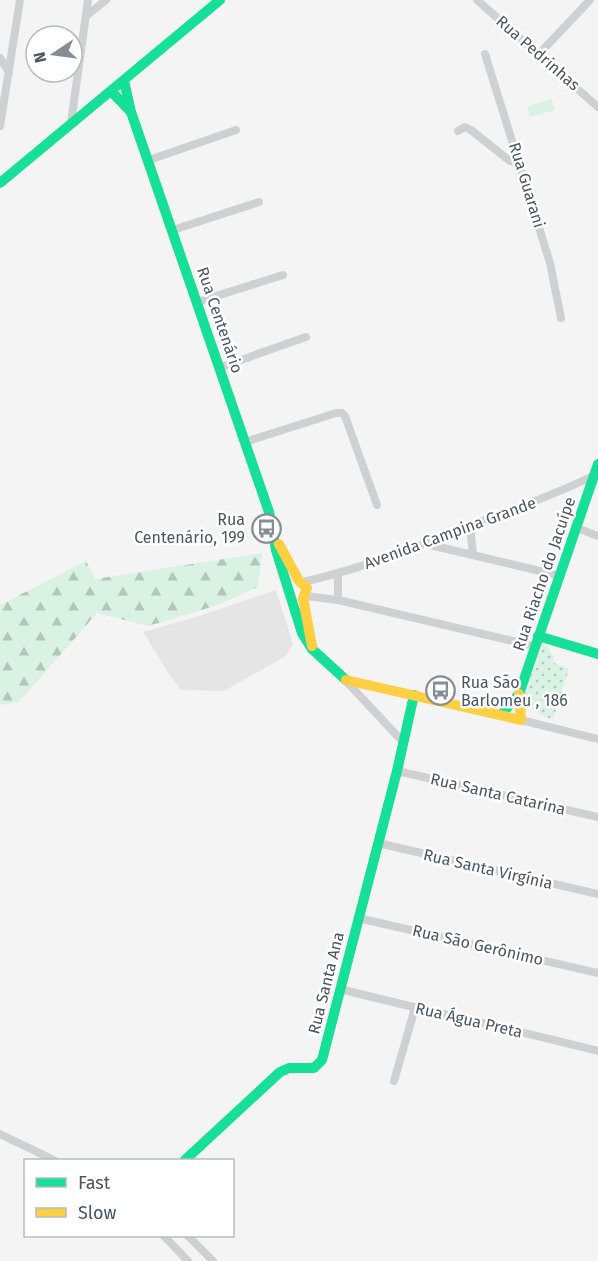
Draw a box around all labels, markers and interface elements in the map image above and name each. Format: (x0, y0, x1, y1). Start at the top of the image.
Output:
street label: Rua Pedrinhas (492, 12, 584, 94)
north arrow (24, 24, 84, 84)
text: N (29, 50, 50, 65)
street label: Rua Guarani (505, 140, 549, 230)
street label: Rua Centenário (193, 264, 247, 376)
street label: Avenida Campina Grande (361, 493, 539, 573)
street label: Rua Riacho do Jacuípe (509, 494, 579, 654)
place label: Rua Centenário, 199 (134, 510, 245, 547)
bus stop icon: Rua Centenário, 199 (250, 512, 282, 544)
place label: Rua São Barlomeu , 186 (461, 673, 568, 710)
bus stop icon: Rua São Barlomeu , 186 (424, 675, 456, 707)
street label: Rua Santa Catarina (429, 769, 567, 819)
street label: Rua Santa Virgínia (421, 845, 555, 893)
street label: Rua São Gerônimo (411, 921, 545, 969)
street label: Rua Santa Ana (304, 930, 348, 1036)
street label: Rua Água Preta (414, 997, 525, 1042)
legend (24, 1159, 234, 1237)
text: Fast (78, 1172, 111, 1194)
text: Slow (78, 1202, 117, 1224)

